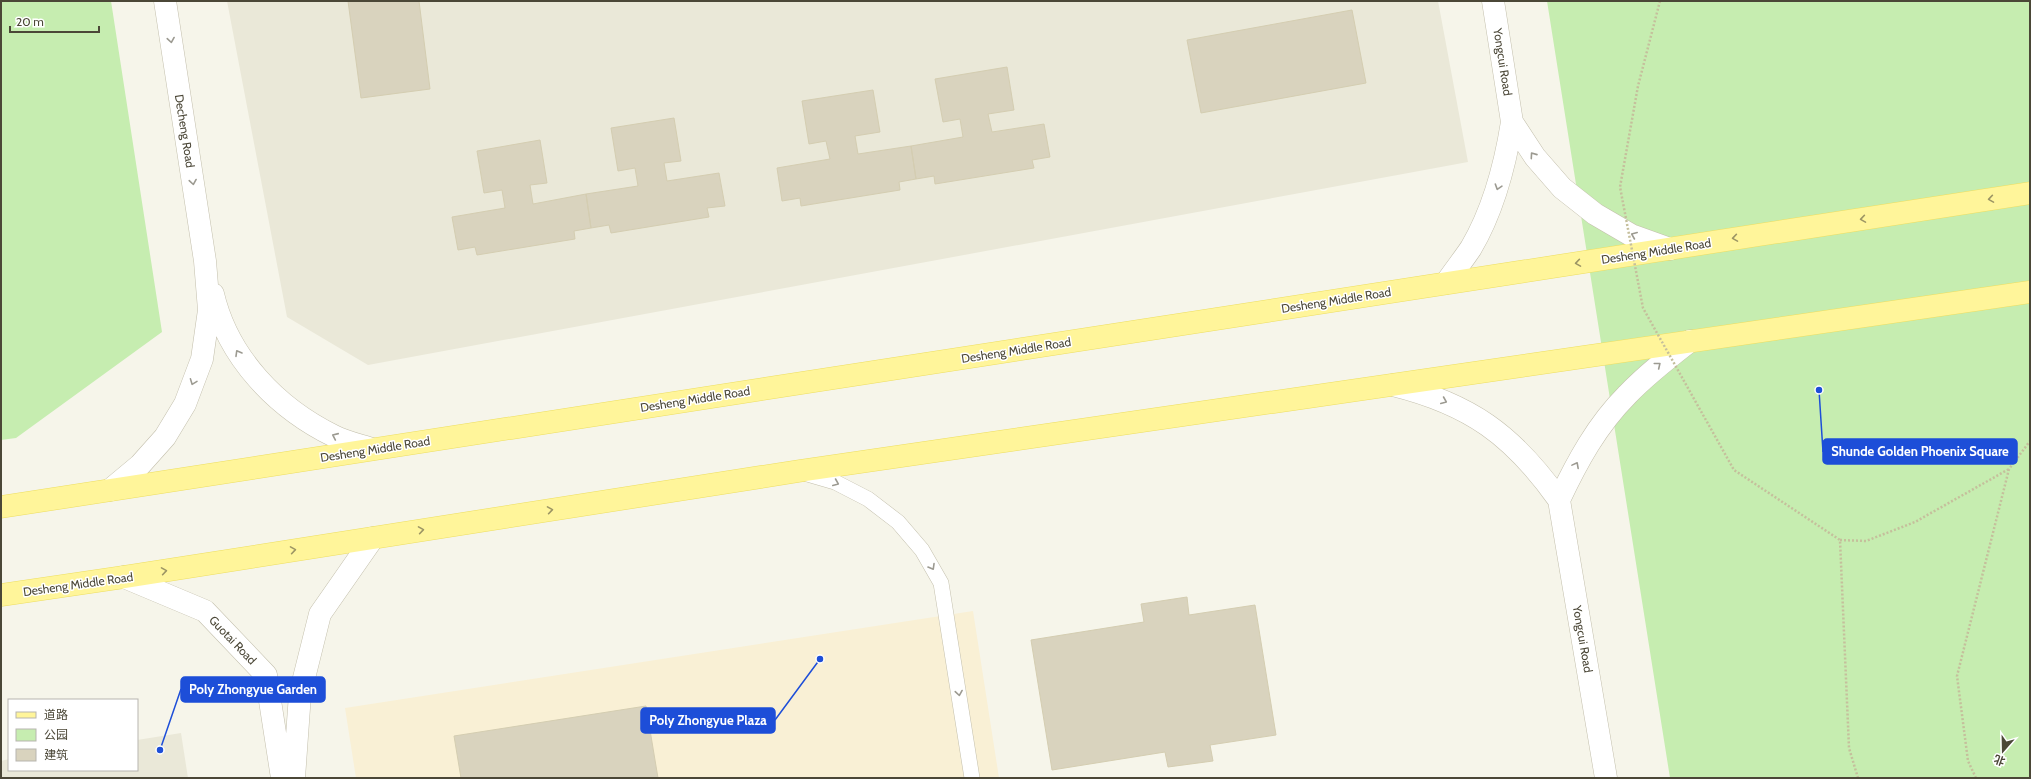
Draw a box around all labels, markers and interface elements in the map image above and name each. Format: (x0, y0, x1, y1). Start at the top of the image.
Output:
scale bar (10, 8, 99, 34)
text: 20 m (16, 14, 44, 29)
street label: Yongcui Road (1490, 26, 1516, 97)
one-way arrow (166, 36, 175, 43)
street label: Decheng Road (172, 93, 198, 169)
one-way arrow (1530, 152, 1538, 159)
one-way arrow (188, 179, 197, 185)
one-way arrow (1494, 184, 1503, 191)
one-way arrow (1988, 194, 1995, 203)
one-way arrow (1860, 214, 1866, 222)
one-way arrow (1630, 232, 1637, 240)
one-way arrow (1731, 233, 1738, 242)
street label: Desheng Middle Road (1600, 235, 1712, 267)
one-way arrow (1575, 258, 1581, 267)
street label: Desheng Middle Road (1280, 284, 1392, 316)
street label: Desheng Middle Road (960, 334, 1072, 366)
one-way arrow (236, 350, 243, 357)
one-way arrow (1654, 363, 1661, 370)
one-way arrow (189, 379, 197, 386)
street label: Desheng Middle Road (639, 383, 751, 415)
one-way arrow (1440, 396, 1447, 404)
street label: Desheng Middle Road (319, 433, 431, 465)
one-way arrow (332, 433, 340, 441)
callout: Shunde Golden Phoenix Square (1823, 439, 2017, 464)
text: Shunde Golden Phoenix Square (1831, 443, 2009, 459)
one-way arrow (1572, 462, 1579, 469)
one-way arrow (832, 478, 840, 486)
one-way arrow (546, 506, 553, 515)
one-way arrow (418, 526, 424, 535)
one-way arrow (290, 547, 296, 555)
one-way arrow (927, 563, 934, 570)
one-way arrow (161, 567, 167, 576)
street label: Desheng Middle Road (22, 569, 134, 599)
street label: Yongcui Road (1570, 603, 1596, 674)
street label: Guotai Road (206, 613, 260, 667)
callout: Poly Zhongyue Garden (181, 677, 325, 702)
text: Poly Zhongyue Garden (189, 681, 317, 697)
one-way arrow (954, 690, 963, 696)
legend (8, 699, 138, 771)
text: 道路 (44, 707, 68, 722)
callout: Poly Zhongyue Plaza (641, 708, 775, 733)
text: Poly Zhongyue Plaza (649, 712, 767, 728)
text: 公园 (44, 727, 68, 742)
north arrow (1983, 731, 2023, 771)
text: 建筑 (44, 747, 68, 762)
text: 北 (1992, 752, 2007, 769)

